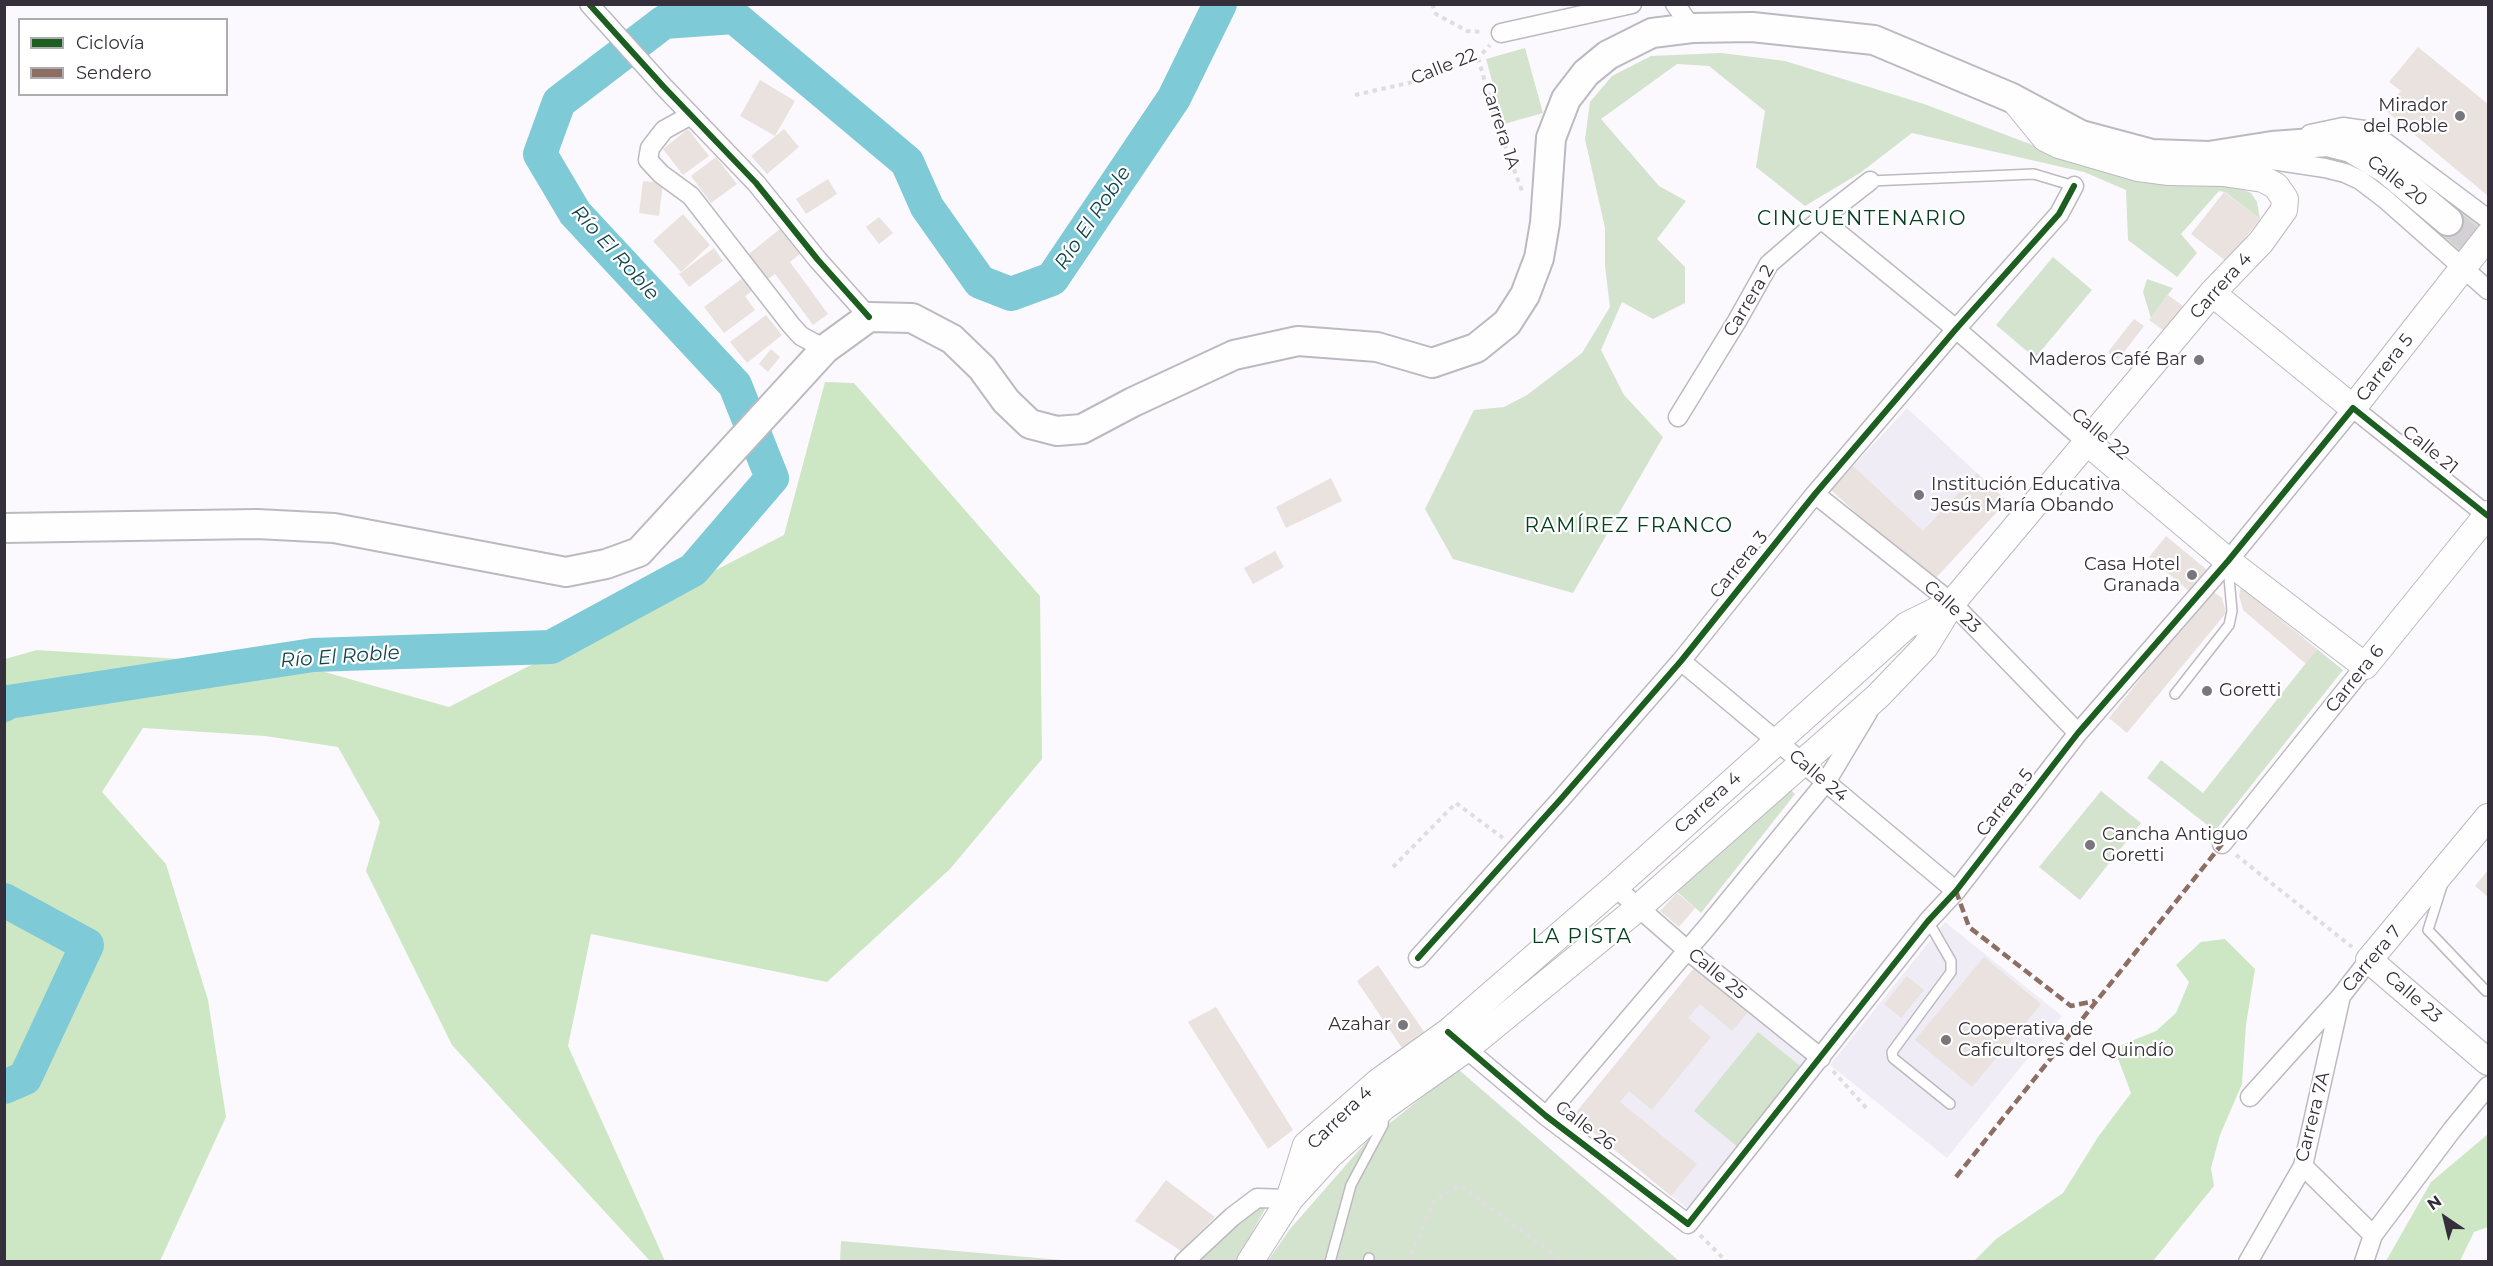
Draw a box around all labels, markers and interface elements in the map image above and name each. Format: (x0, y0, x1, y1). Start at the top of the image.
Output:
legend (18, 18, 228, 96)
text: Ciclovía (76, 32, 145, 54)
street label: Calle 22 (1408, 44, 1480, 90)
text: Sendero (76, 62, 151, 84)
street label: Carrera 1A (1476, 80, 1524, 172)
place label: Mirador del Roble (2363, 95, 2448, 138)
marker: Mirador del Roble (2453, 109, 2467, 123)
street label: Calle 20 (2363, 151, 2431, 211)
water label: Río El Roble (1050, 162, 1136, 274)
water label: Río El Roble (566, 201, 664, 305)
district label: CINCUENTENARIO (1757, 207, 1967, 231)
street label: Carrera 4 (2186, 248, 2256, 324)
street label: Carrera 2 (1719, 261, 1779, 341)
street label: Carrera 5 (2352, 330, 2418, 406)
place label: Maderos Café Bar (2028, 349, 2187, 371)
marker: Maderos Café Bar (2192, 353, 2206, 367)
street label: Calle 22 (2067, 404, 2133, 464)
street label: Calle 21 (2398, 421, 2462, 479)
place label: Institución Educativa Jesús María Obando (1931, 474, 2121, 516)
marker: Institución Educativa Jesús María Obando (1912, 488, 1926, 502)
district label: RAMÍREZ FRANCO (1524, 514, 1734, 538)
street label: Carrera 3 (1705, 527, 1773, 603)
place label: Casa Hotel Granada (2084, 554, 2180, 596)
marker: Casa Hotel Granada (2185, 568, 2199, 582)
street label: Calle 23 (1919, 576, 1985, 638)
water label: Río El Roble (279, 641, 401, 673)
street label: Carrera 6 (2321, 641, 2389, 717)
place label: Goretti (2219, 680, 2281, 702)
marker: Goretti (2200, 684, 2214, 698)
street label: Calle 24 (1784, 745, 1852, 807)
street label: Carrera 5 (1972, 765, 2038, 841)
street label: Carrera 4 (1670, 768, 1746, 838)
place label: Cancha Antiguo Goretti (2102, 824, 2248, 866)
marker: Cancha Antiguo Goretti (2083, 838, 2097, 852)
street label: Carrera 7 (2338, 921, 2406, 997)
district label: LA PISTA (1532, 925, 1632, 949)
street label: Calle 25 (1683, 944, 1751, 1004)
street label: Calle 23 (2380, 966, 2446, 1028)
place label: Azahar (1328, 1014, 1391, 1036)
marker: Azahar (1396, 1018, 1410, 1032)
place label: Cooperativa de Caficultores del Quindío (1958, 1019, 2174, 1062)
marker: Cooperativa de Caficultores del Quindío (1939, 1033, 1953, 1047)
street label: Carrera 7A (2291, 1070, 2335, 1164)
street label: Carrera 4 (1303, 1082, 1377, 1154)
street label: Calle 26 (1551, 1096, 1619, 1156)
north arrow (2415, 1188, 2475, 1248)
text: N (2424, 1191, 2445, 1214)

